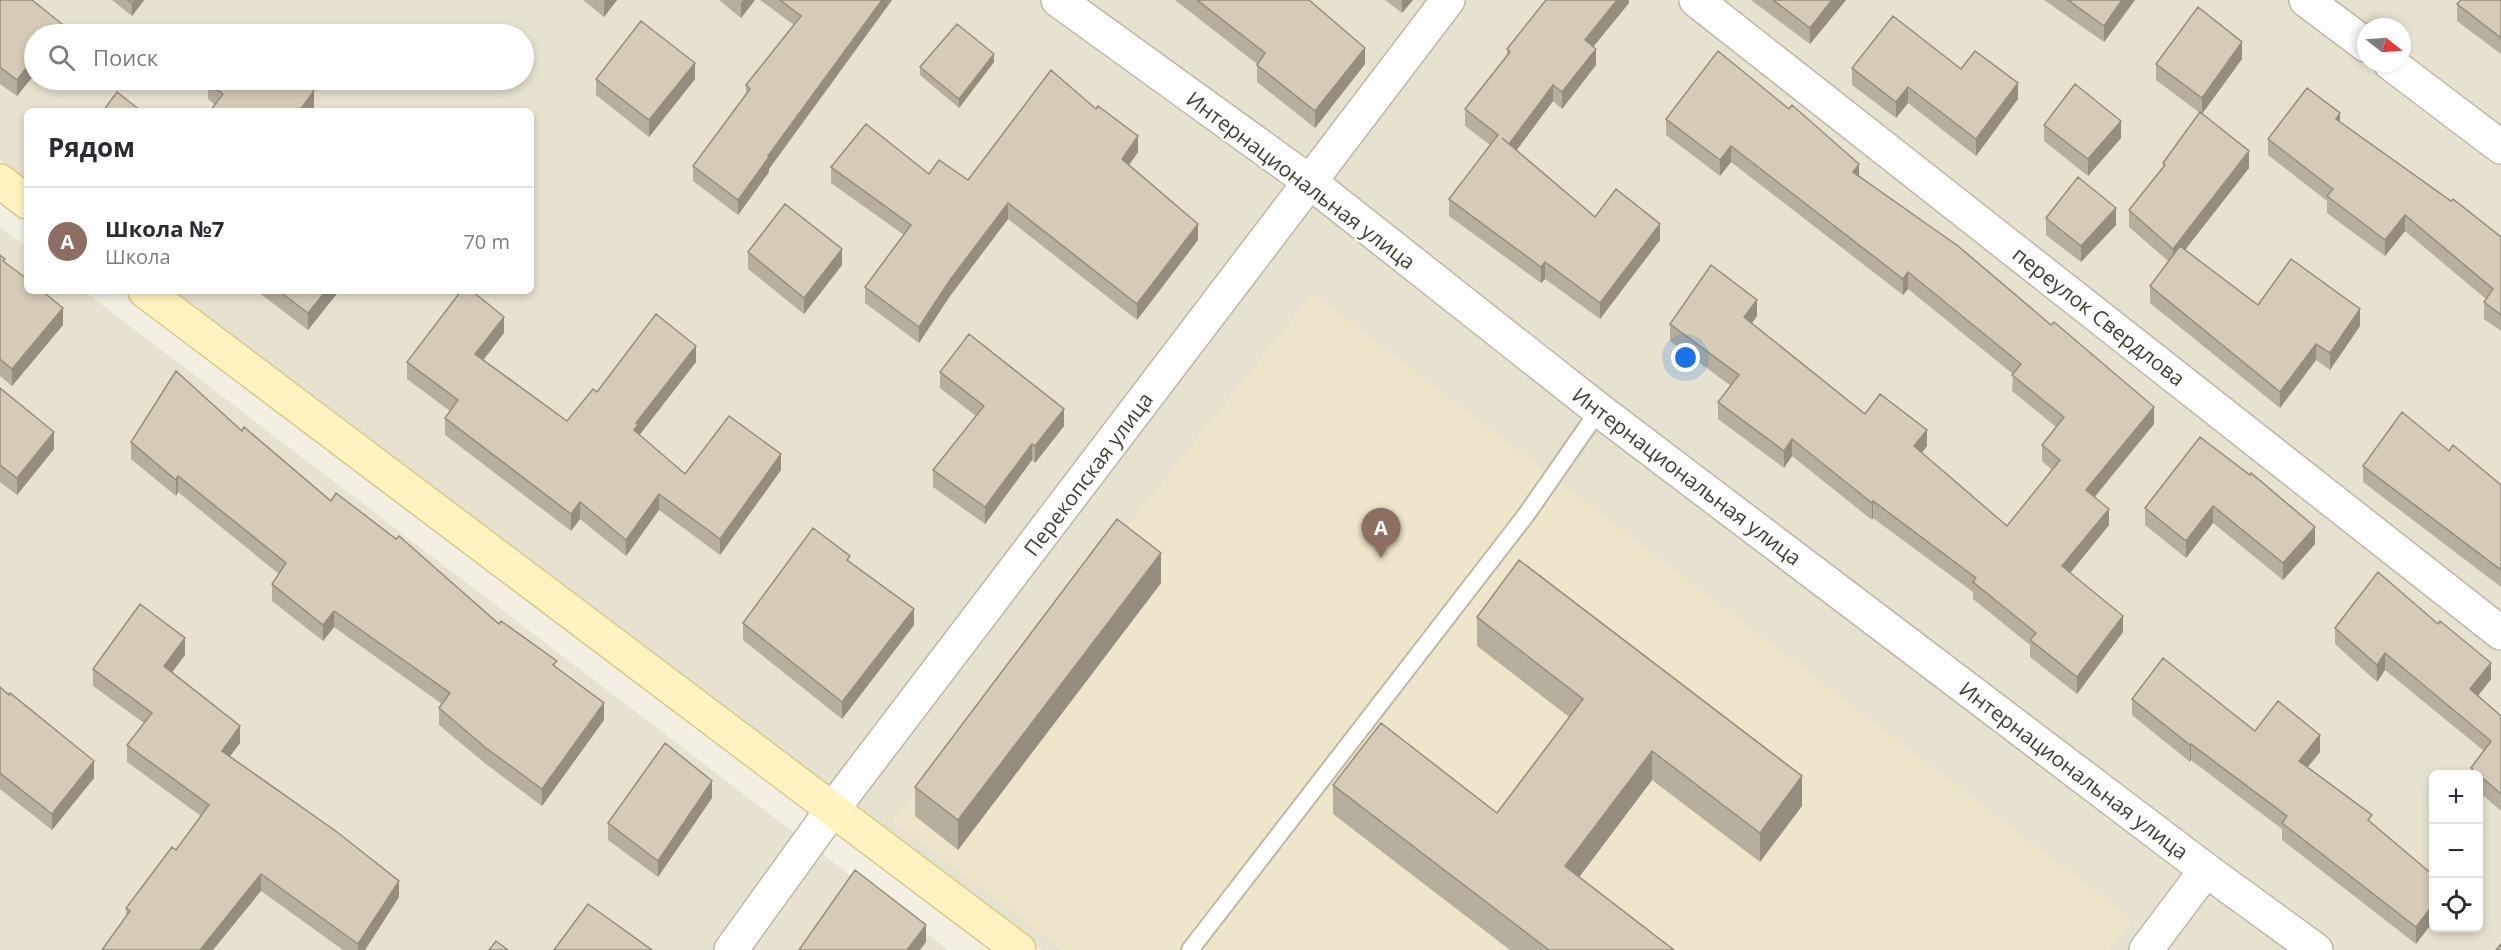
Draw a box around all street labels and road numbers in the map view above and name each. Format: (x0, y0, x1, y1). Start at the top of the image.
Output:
street label: Интернациональная улица (1181, 85, 1421, 275)
street label: переулок Свердлова (2007, 240, 2191, 392)
street label: Интернациональная улица (1567, 381, 1807, 571)
street label: Перекопская улица (1017, 386, 1159, 562)
street label: Интернациональная улица (1954, 675, 2194, 865)

